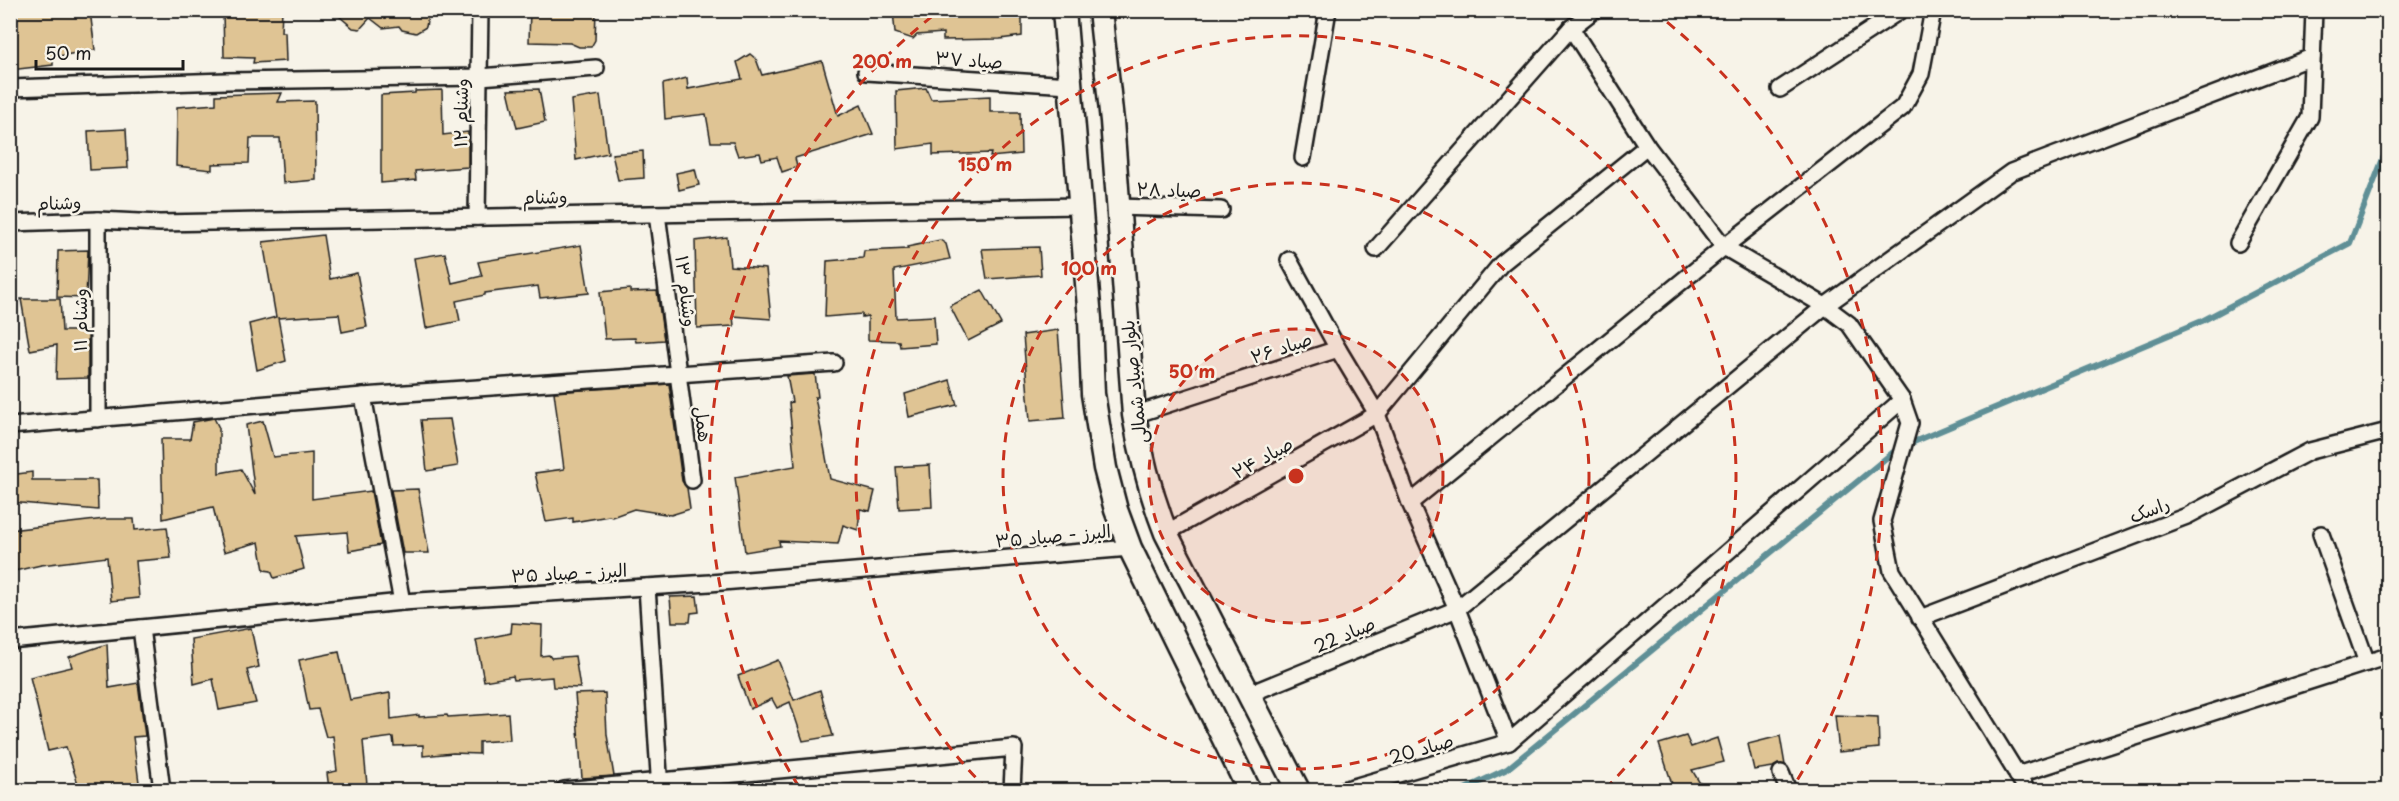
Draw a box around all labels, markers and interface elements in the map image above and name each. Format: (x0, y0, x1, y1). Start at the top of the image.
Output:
scale bar (36, 33, 183, 71)
text: 50 m (45, 39, 92, 66)
street label: صیاد ۳۷ (934, 43, 1004, 75)
text: 200 m (852, 47, 912, 74)
street label: وشنام ۱۲ (446, 78, 476, 148)
text: 150 m (958, 150, 1012, 177)
street label: صیاد ۲۸ (1136, 174, 1202, 204)
street label: وشنام (522, 182, 568, 212)
street label: وشنام (36, 188, 82, 218)
street label: وشنام ۱۳ (667, 254, 705, 329)
text: 100 m (1061, 254, 1117, 281)
street label: وشنام ۱۱ (66, 288, 95, 352)
street label: بلوار صیاد شمالی (1113, 319, 1153, 445)
street label: صیاد ۲۶ (1247, 324, 1315, 370)
text: 50 m (1169, 357, 1215, 384)
street label: همل (688, 404, 720, 444)
street label: صیاد ۲۴ (1227, 429, 1297, 485)
centre of rings (1286, 466, 1306, 486)
street label: راسک (2125, 489, 2173, 529)
street label: البرز - صیاد ۳۵ (994, 516, 1112, 554)
street label: البرز - صیاد ۳۵ (510, 555, 628, 589)
street label: صیاد 22 (1309, 609, 1379, 659)
street label: صیاد 20 (1386, 726, 1456, 770)

